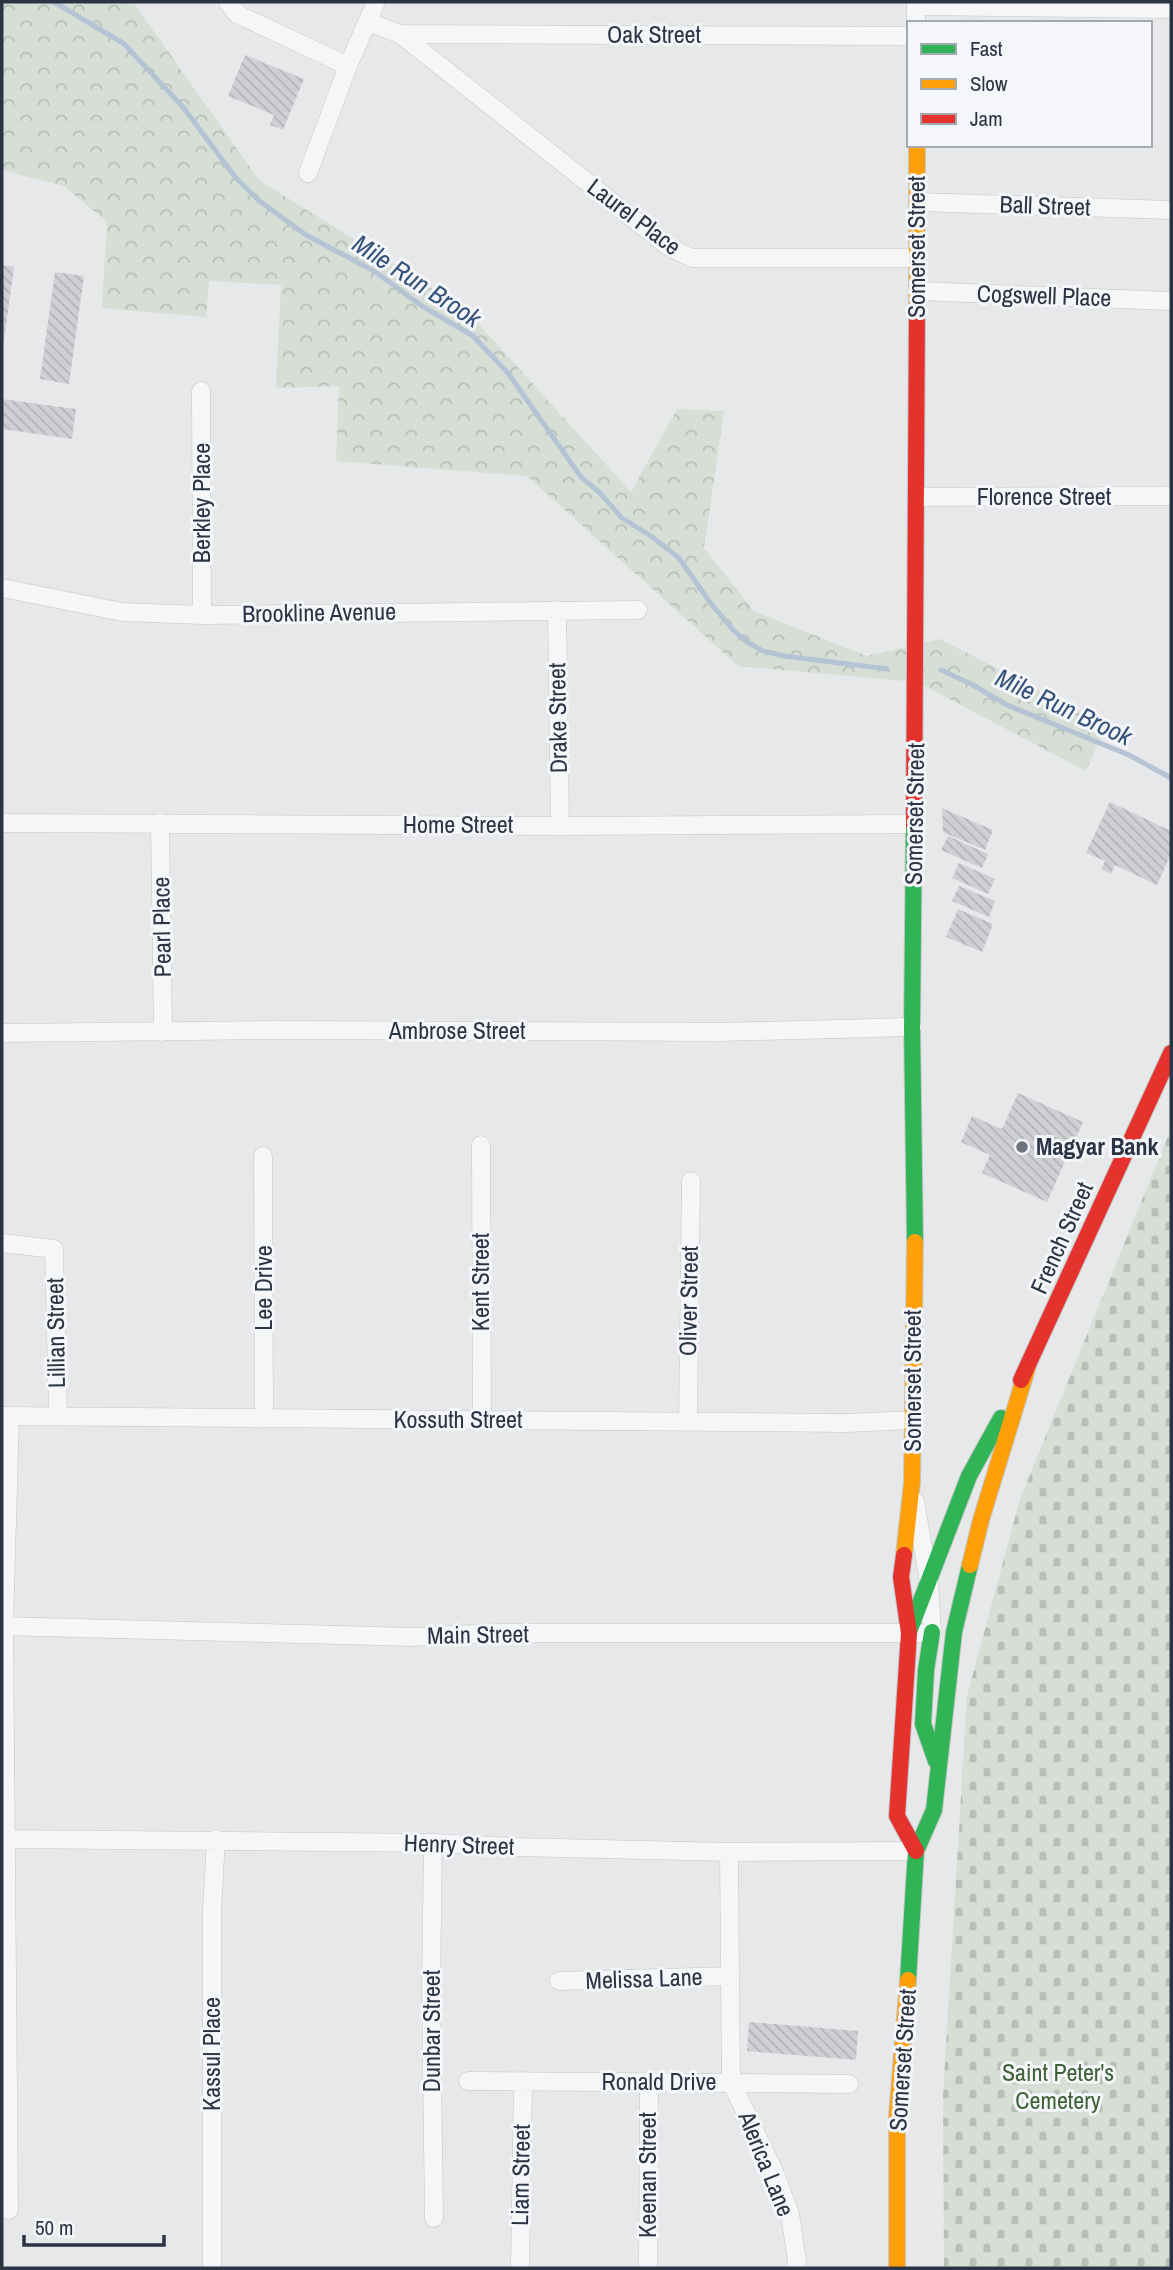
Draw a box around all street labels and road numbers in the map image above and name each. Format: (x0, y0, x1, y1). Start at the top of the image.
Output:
street label: Oak Street (607, 18, 702, 50)
street label: Laurel Place (581, 171, 688, 262)
street label: Somerset Street (900, 175, 932, 318)
street label: Ball Street (999, 187, 1091, 223)
street label: Cogswell Place (976, 277, 1112, 313)
street label: Berkley Place (185, 443, 217, 563)
street label: Florence Street (977, 480, 1112, 512)
street label: Brookline Avenue (242, 595, 396, 629)
street label: Drake Street (540, 662, 574, 774)
street label: Somerset Street (897, 742, 931, 885)
street label: Home Street (403, 808, 514, 840)
street label: Pearl Place (144, 876, 178, 978)
street label: Ambrose Street (388, 1014, 526, 1046)
street label: French Street (1022, 1176, 1100, 1299)
street label: Kent Street (464, 1232, 496, 1331)
street label: Lee Drive (247, 1245, 279, 1331)
street label: Oliver Street (671, 1245, 705, 1356)
street label: Lillian Street (38, 1277, 72, 1389)
street label: Somerset Street (896, 1309, 928, 1452)
street label: Kossuth Street (393, 1403, 523, 1435)
street label: Main Street (427, 1617, 530, 1651)
street label: Henry Street (403, 1826, 515, 1862)
street label: Melissa Lane (585, 1960, 703, 1996)
street label: Dunbar Street (415, 1969, 447, 2092)
street label: Somerset Street (881, 1987, 923, 2132)
street label: Kassul Place (195, 1997, 227, 2111)
street label: Ronald Drive (602, 2065, 716, 2097)
street label: Alerica Lane (731, 2105, 802, 2221)
street label: Keenan Street (631, 2112, 663, 2238)
street label: Liam Street (503, 2123, 537, 2226)

